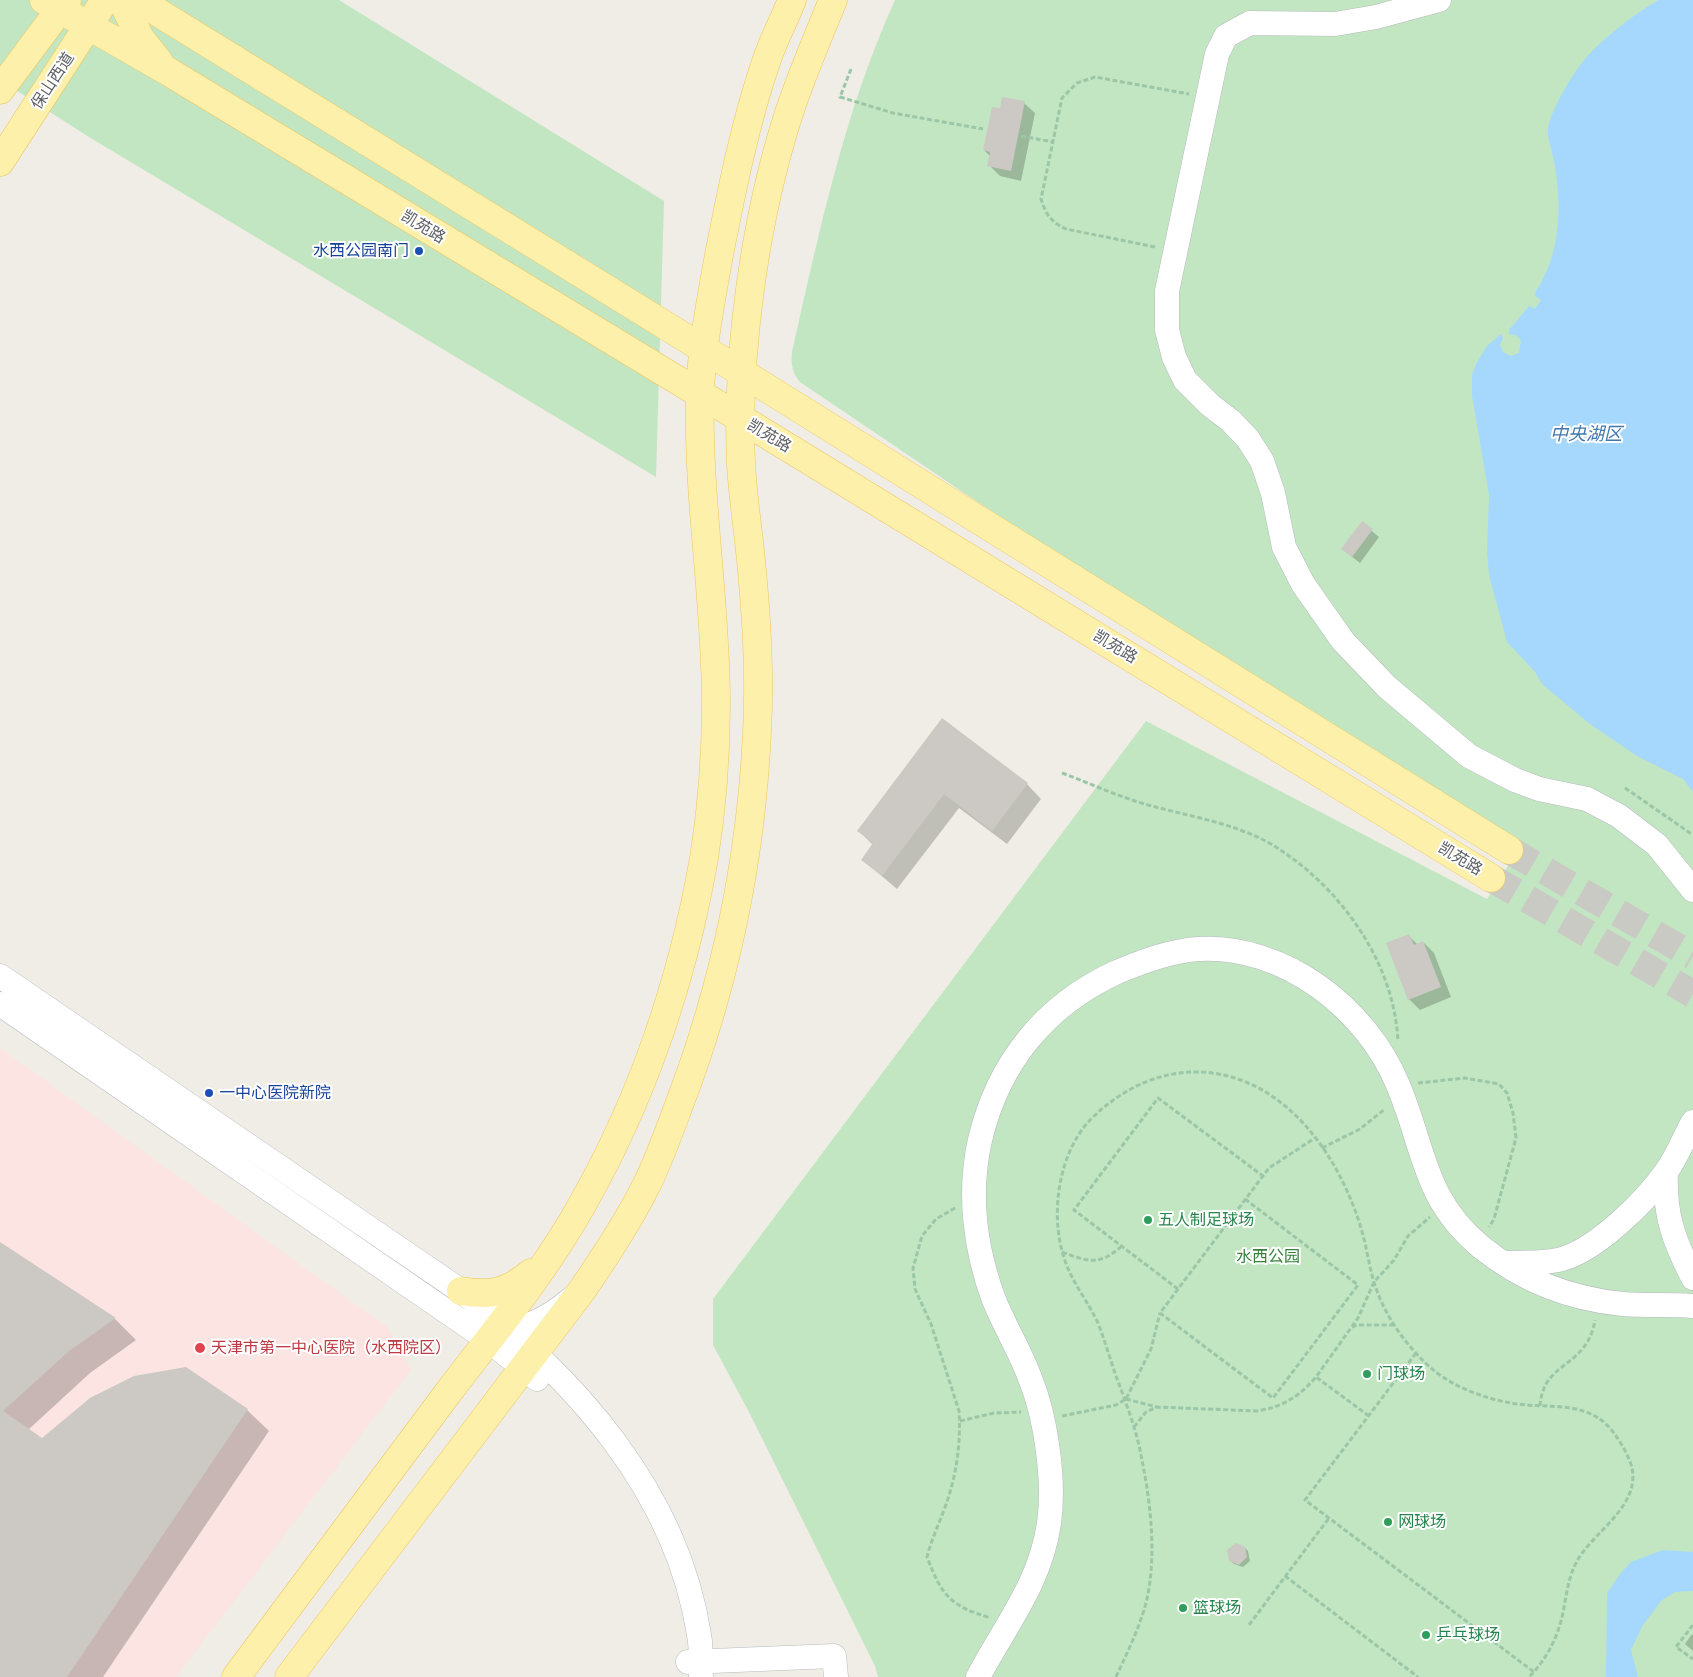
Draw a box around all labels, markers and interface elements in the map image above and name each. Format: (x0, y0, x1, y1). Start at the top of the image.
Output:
street label: 保山西道 (28, 49, 78, 113)
street label: 凯苑路 (397, 206, 449, 248)
place label: 水西公园南门 (313, 241, 409, 261)
marker: 水西公园南门 (413, 245, 425, 257)
street label: 凯苑路 (743, 415, 795, 457)
water label: 中央湖区 (1550, 424, 1622, 446)
street label: 凯苑路 (1089, 626, 1141, 668)
street label: 凯苑路 (1434, 838, 1486, 880)
place label: 一中心医院新院 (219, 1083, 331, 1103)
marker: 一中心医院新院 (203, 1087, 215, 1099)
place label: 五人制足球场 (1158, 1210, 1254, 1230)
marker: 五人制足球场 (1142, 1214, 1154, 1226)
park label: 水西公园 (1236, 1247, 1300, 1267)
place label: 天津市第一中心医院（水西院区） (211, 1338, 451, 1358)
marker: 天津市第一中心医院（水西院区） (193, 1341, 207, 1355)
place label: ‌门球场‌ (1377, 1364, 1425, 1384)
marker: ‌门球场‌ (1361, 1368, 1373, 1380)
place label: 网球场 (1398, 1512, 1446, 1532)
marker: 网球场 (1382, 1516, 1394, 1528)
place label: 篮球场 (1193, 1598, 1241, 1618)
marker: 篮球场 (1177, 1602, 1189, 1614)
place label: 乒乓球场 (1436, 1625, 1500, 1645)
marker: 乒乓球场 (1420, 1629, 1432, 1641)

